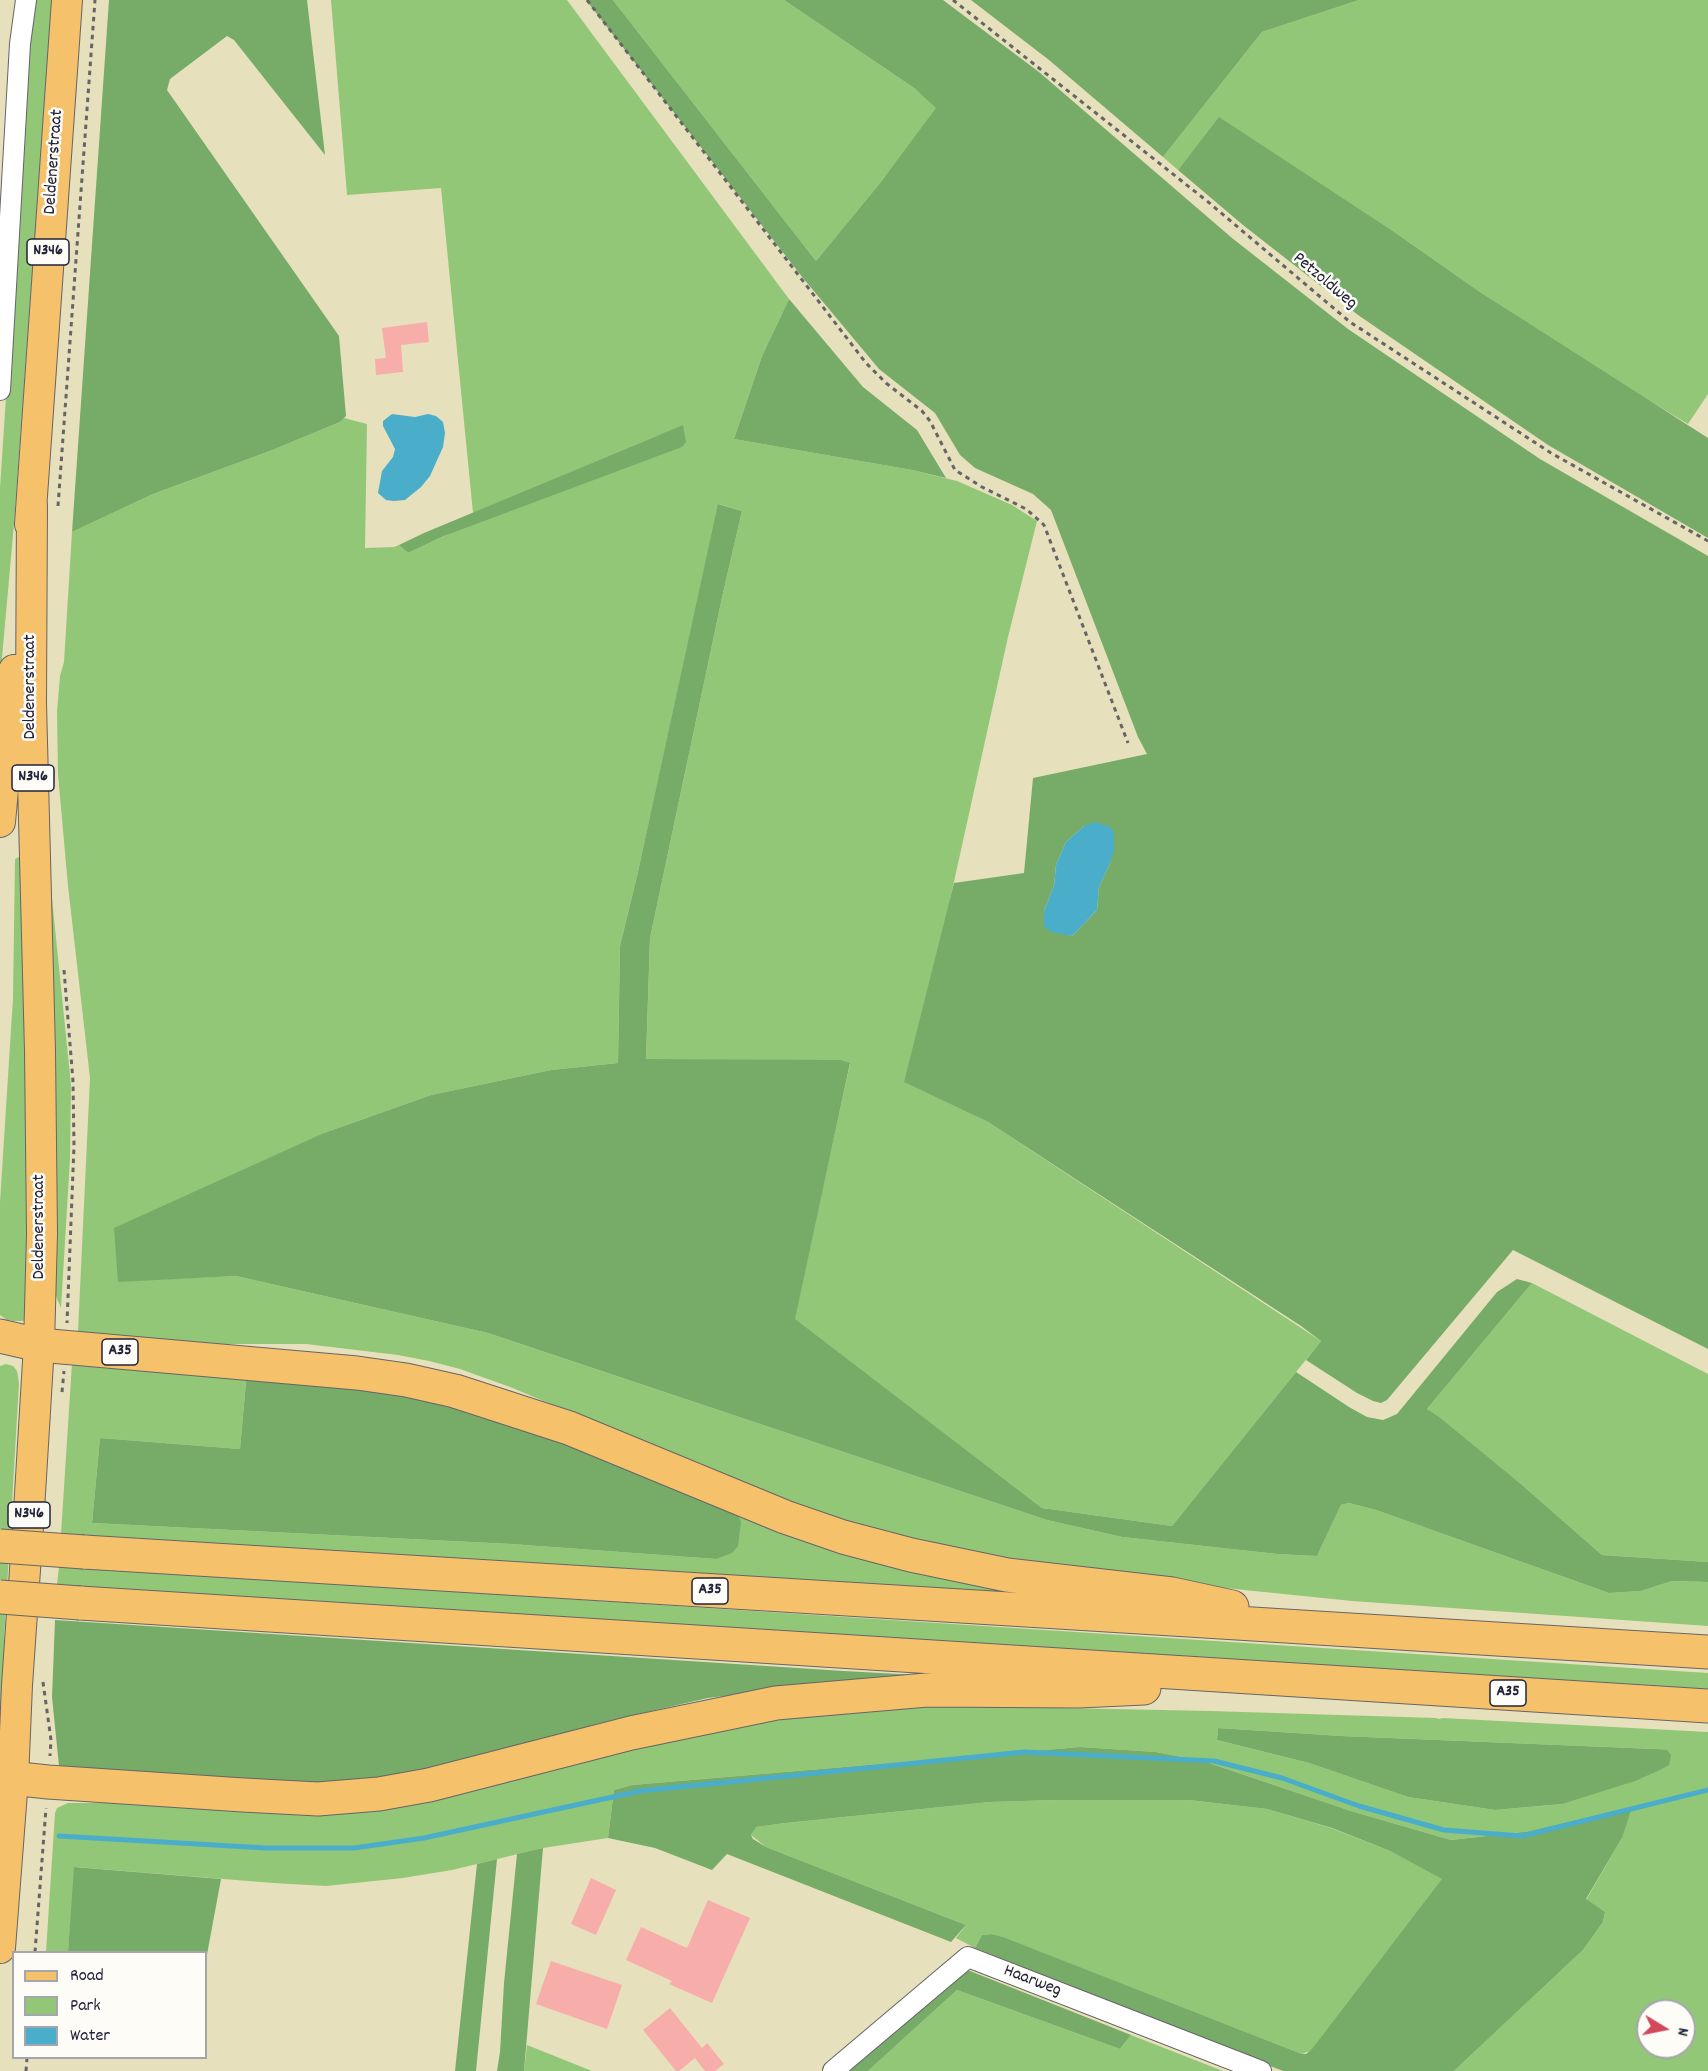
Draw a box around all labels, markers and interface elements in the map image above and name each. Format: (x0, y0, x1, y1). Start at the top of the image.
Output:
street label: Deldenerstraat (41, 109, 69, 215)
road number: N346 (27, 239, 69, 265)
street label: Petzoldweg (1287, 249, 1361, 315)
street label: Deldenerstraat (21, 634, 43, 740)
road number: N346 (12, 765, 54, 791)
street label: Deldenerstraat (30, 1174, 52, 1280)
road number: A35 (102, 1339, 138, 1365)
road number: N346 (8, 1502, 50, 1528)
road number: A35 (692, 1578, 728, 1604)
road number: A35 (1490, 1680, 1526, 1706)
legend (12, 1951, 207, 2059)
street label: Haarweg (1000, 1961, 1064, 2003)
text: Road (70, 1964, 104, 1989)
text: Park (70, 1994, 101, 2019)
north arrow (1636, 1999, 1696, 2059)
text: Water (70, 2024, 110, 2049)
text: N (1670, 2026, 1694, 2038)

